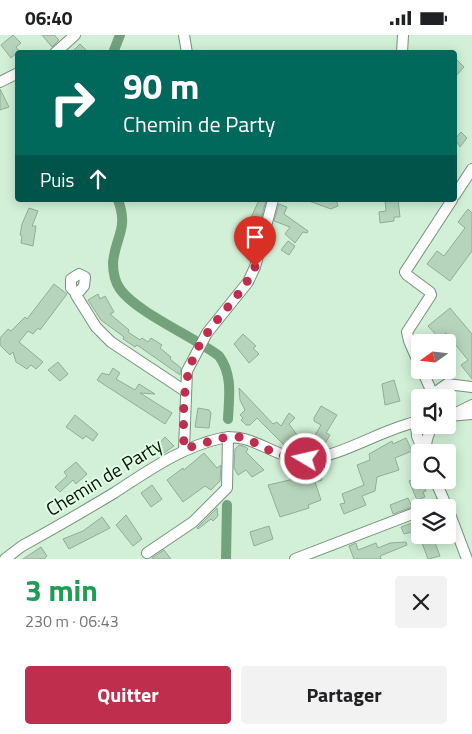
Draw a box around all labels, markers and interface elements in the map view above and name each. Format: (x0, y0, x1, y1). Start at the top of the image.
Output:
text: 06:40 (25, 3, 72, 32)
text: 90 m (123, 59, 199, 113)
icon: right (40, 70, 105, 135)
text: Chemin de Party (123, 107, 275, 141)
text: Puis (40, 165, 74, 194)
icon: ahead (84, 165, 112, 193)
pin (234, 216, 276, 267)
icon: arrive (241, 223, 269, 251)
north arrow (411, 334, 456, 379)
map controls (411, 334, 456, 544)
button: sound (411, 389, 456, 434)
street label: Chemin de Party (40, 430, 168, 523)
position arrow (279, 432, 331, 484)
button: search (411, 444, 456, 489)
button: layers (411, 499, 456, 544)
text: 3 min (25, 567, 98, 613)
button: close (395, 576, 447, 628)
text: 230 m · 06:43 (25, 609, 119, 633)
button: Quitter (25, 666, 231, 724)
button: Partager (241, 666, 447, 724)

